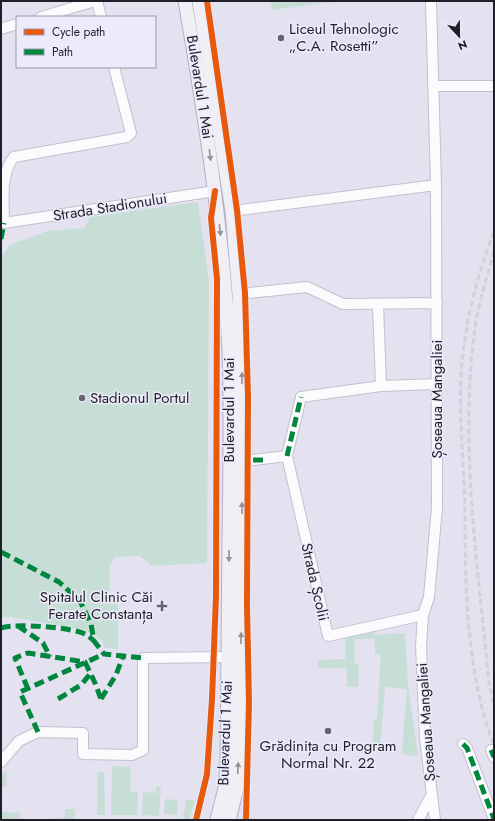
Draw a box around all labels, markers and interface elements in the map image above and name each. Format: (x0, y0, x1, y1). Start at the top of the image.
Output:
legend (16, 16, 156, 68)
north arrow (439, 16, 479, 56)
place label: Liceul Tehnologic „C.A. Rosetti” (289, 18, 399, 57)
text: Cycle path (52, 23, 105, 41)
street label: Bulevardul 1 Mai (181, 33, 219, 141)
marker: Liceul Tehnologic „C.A. Rosetti” (276, 33, 286, 43)
text: N (456, 36, 470, 54)
text: Path (52, 43, 73, 61)
one-way arrow (207, 149, 213, 161)
street label: Strada Stadionului (51, 187, 169, 227)
one-way arrow (217, 224, 223, 236)
street label: Șoseaua Mangaliei (426, 340, 448, 458)
street label: Bulevardul 1 Mai (218, 357, 240, 463)
one-way arrow (239, 371, 245, 384)
place label: Stadionul Portul (90, 387, 189, 409)
marker: Stadionul Portul (77, 393, 87, 403)
one-way arrow (239, 501, 245, 514)
street label: Strada Școlii (295, 541, 335, 623)
one-way arrow (226, 550, 232, 563)
place label: Spitalul Clinic Căi Ferate Constanța (40, 586, 153, 625)
marker: Spitalul Clinic Căi Ferate Constanța (156, 600, 168, 612)
one-way arrow (238, 631, 244, 644)
street label: Șoseaua Mangaliei (411, 662, 441, 782)
street label: Bulevardul 1 Mai (212, 680, 238, 786)
marker: Grădinița cu Program Normal Nr. 22 (323, 726, 333, 736)
place label: Grădinița cu Program Normal Nr. 22 (260, 735, 396, 774)
one-way arrow (235, 762, 242, 774)

